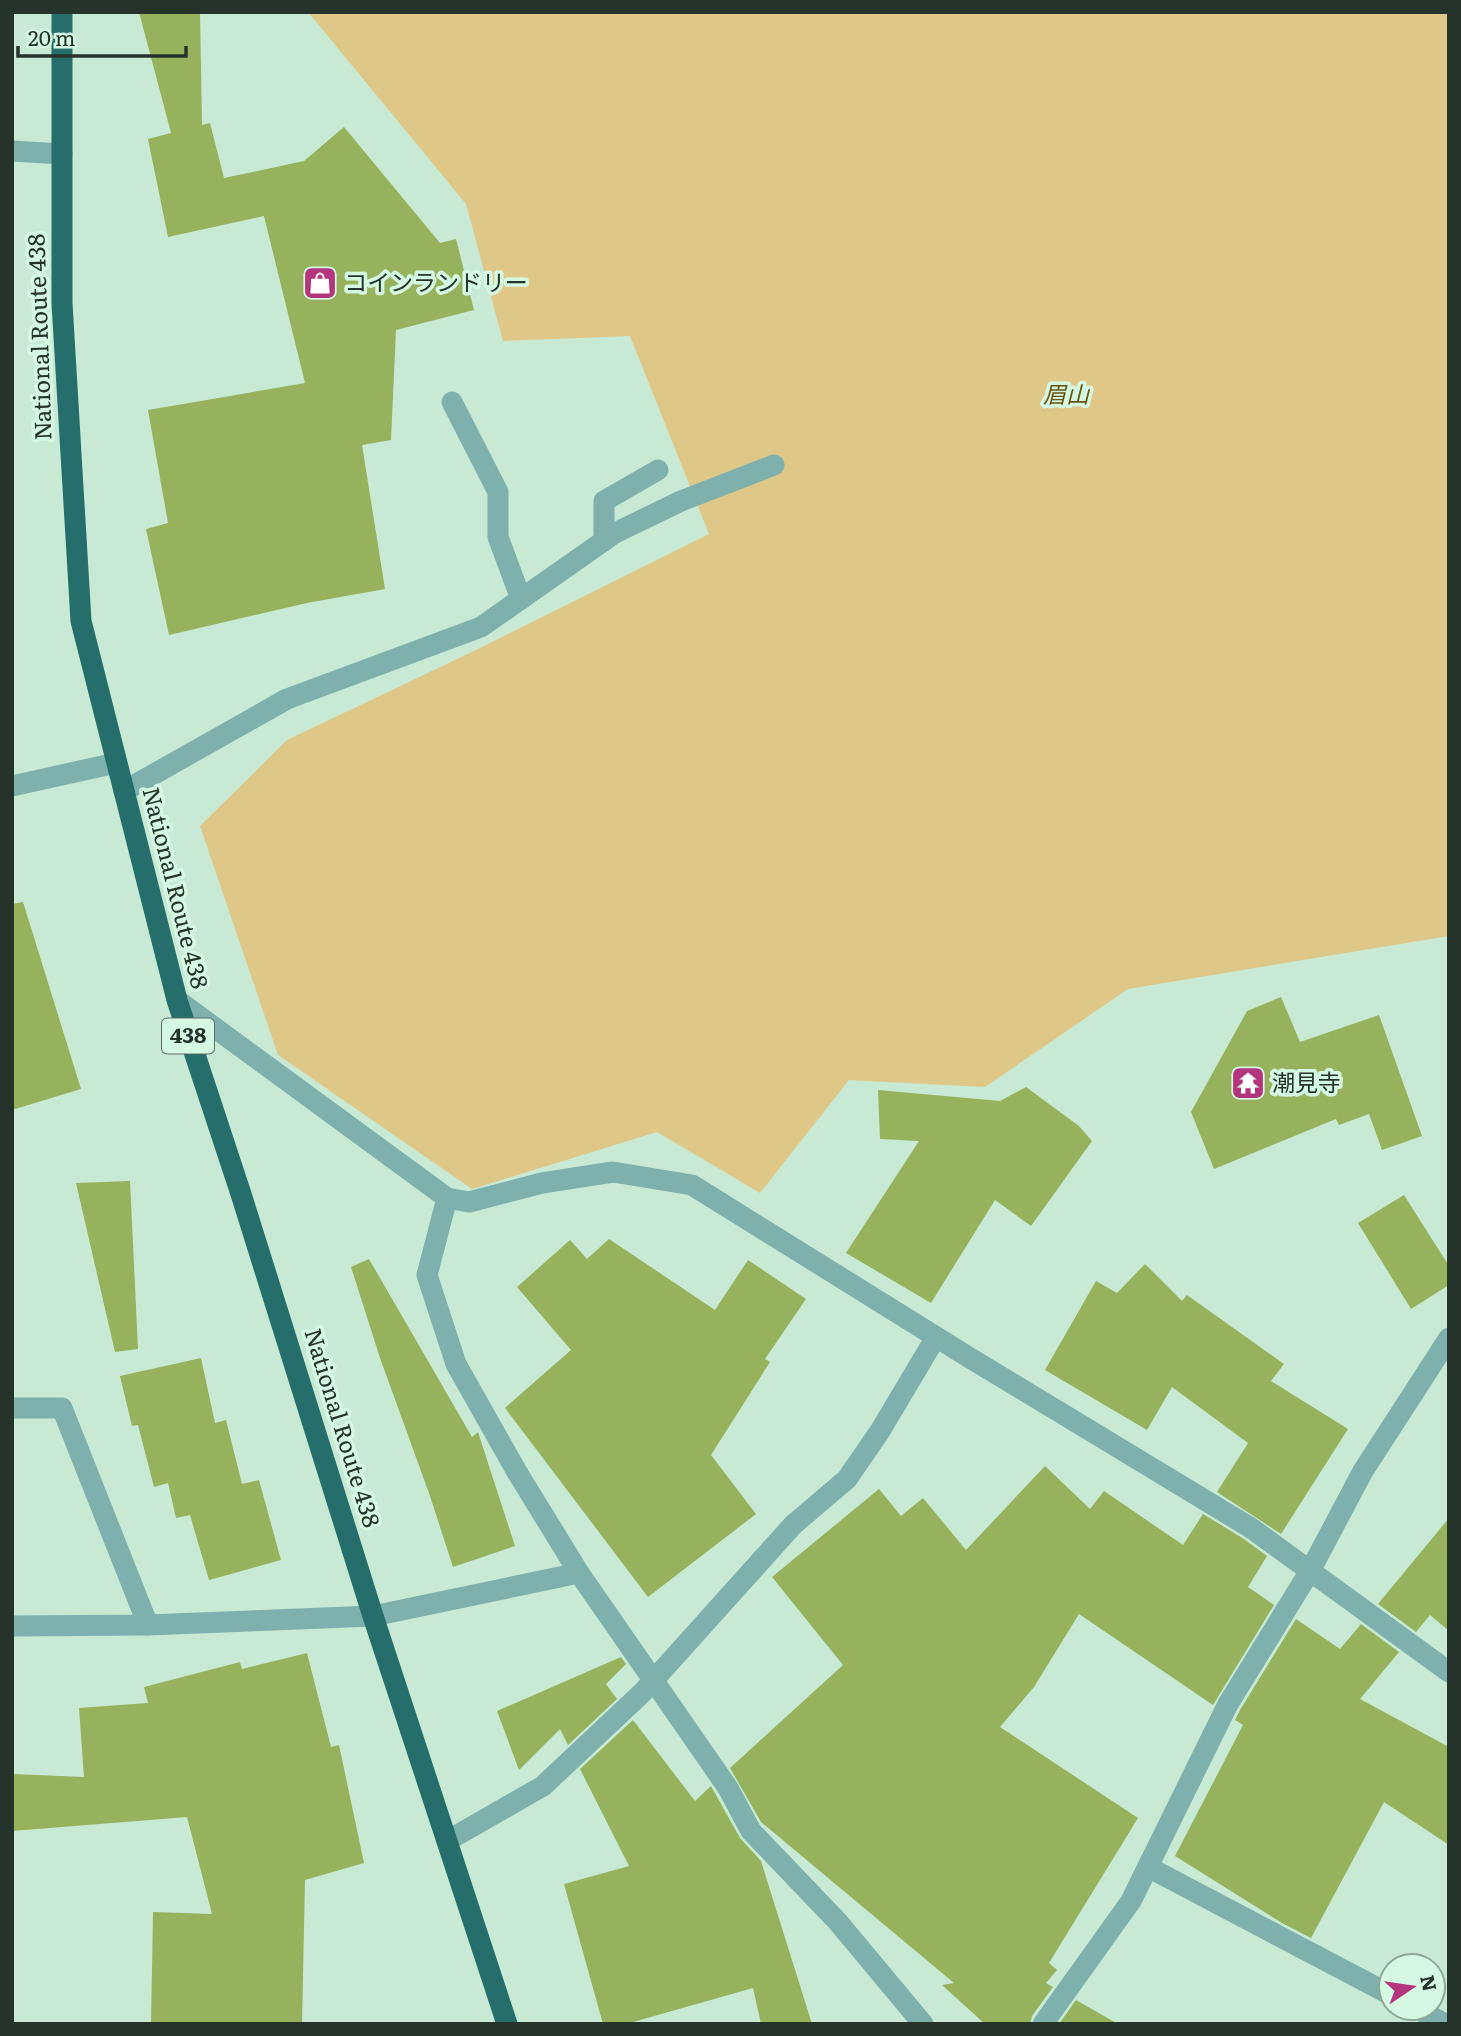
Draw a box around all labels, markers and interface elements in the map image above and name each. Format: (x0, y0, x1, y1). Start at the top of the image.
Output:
scale bar (18, 14, 186, 58)
text: 20 m (28, 21, 75, 52)
street label: National Route 438 (17, 233, 59, 441)
shop icon: コインランドリー (301, 264, 339, 302)
place label: コインランドリー (344, 264, 528, 298)
park label: 眉山 (1043, 376, 1091, 410)
street label: National Route 438 (135, 783, 218, 992)
road number: 438 (162, 1018, 214, 1054)
temple icon: 潮見寺 (1229, 1064, 1267, 1102)
place label: 潮見寺 (1272, 1064, 1341, 1098)
street label: National Route 438 (297, 1324, 390, 1531)
north arrow (1377, 1952, 1447, 2022)
text: N (1414, 1972, 1445, 1994)

